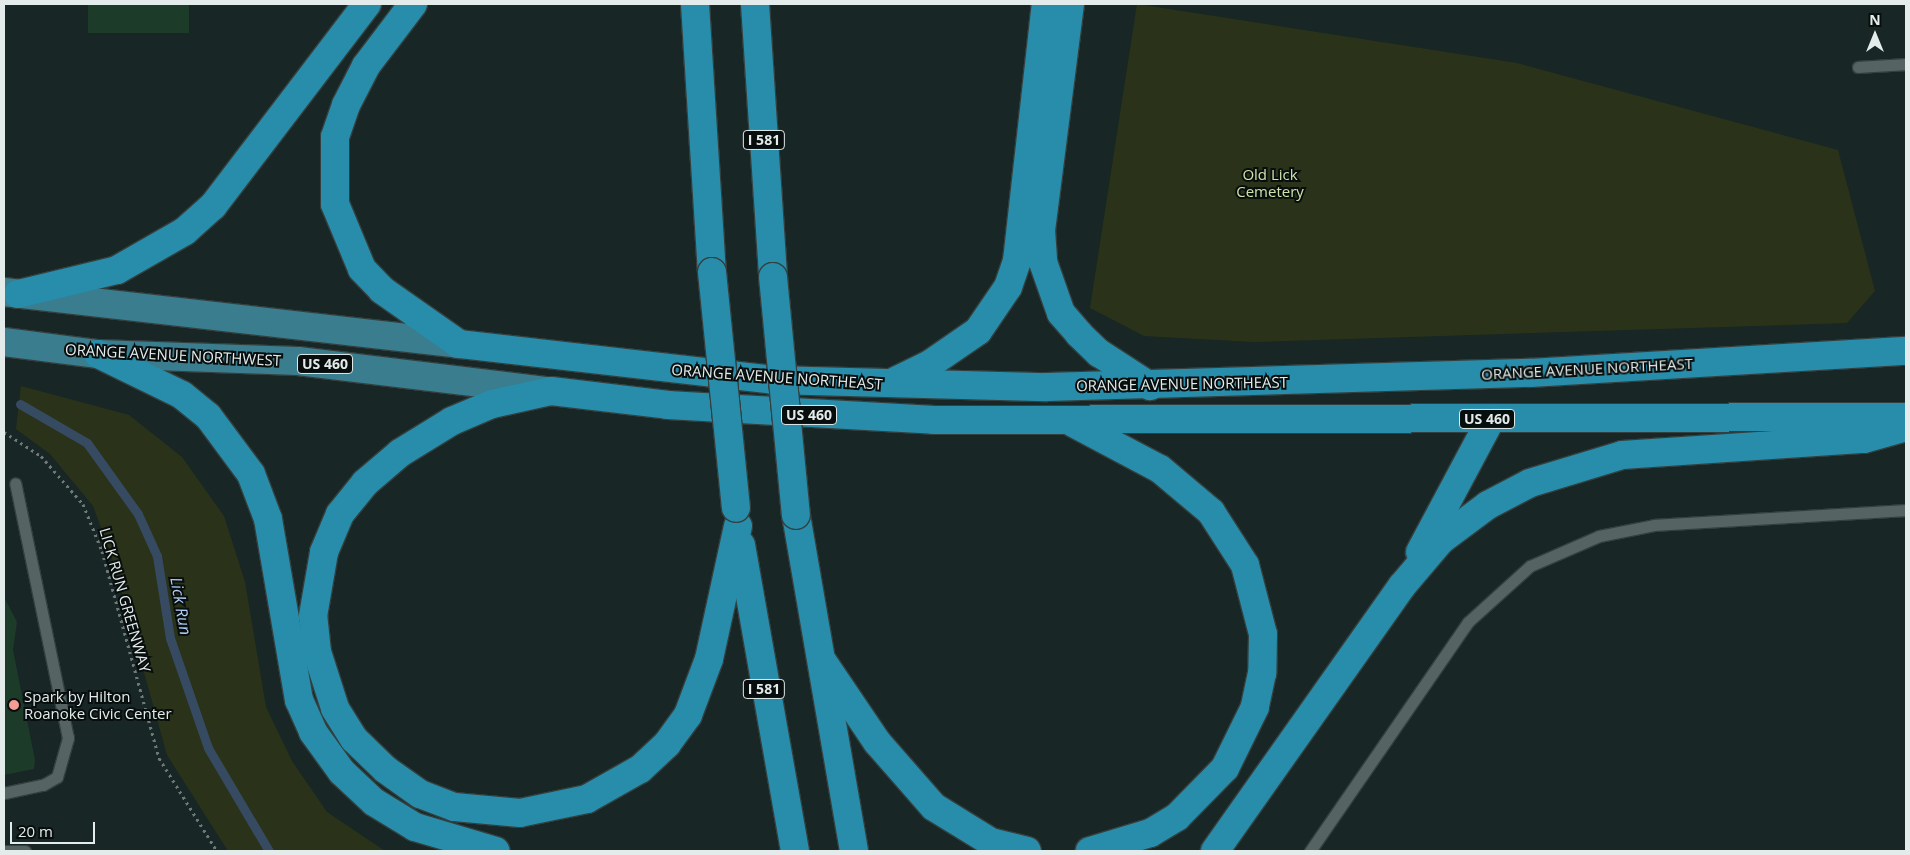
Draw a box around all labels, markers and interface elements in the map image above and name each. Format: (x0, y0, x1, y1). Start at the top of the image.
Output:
north arrow (1850, 10, 1900, 60)
text: N (1869, 10, 1881, 29)
road number: I 581 (743, 128, 785, 152)
park label: Old Lick Cemetery (1236, 165, 1304, 200)
street label: ORANGE AVENUE NORTHWEST (65, 340, 281, 370)
road number: US 460 (296, 352, 354, 376)
street label: ORANGE AVENUE NORTHEAST (1481, 354, 1693, 384)
street label: ORANGE AVENUE NORTHEAST (671, 361, 883, 393)
street label: ORANGE AVENUE NORTHEAST (1076, 373, 1288, 395)
road number: US 460 (780, 404, 838, 426)
road number: US 460 (1458, 408, 1516, 430)
street label: LICK RUN GREENWAY (96, 526, 154, 674)
water label: Lick Run (166, 576, 196, 636)
road number: I 581 (743, 678, 785, 701)
place label: Spark by Hilton Roanoke Civic Center (24, 687, 172, 722)
marker: Spark by Hilton Roanoke Civic Center (8, 699, 20, 711)
scale bar (12, 812, 98, 844)
text: 20 m (18, 821, 53, 841)

